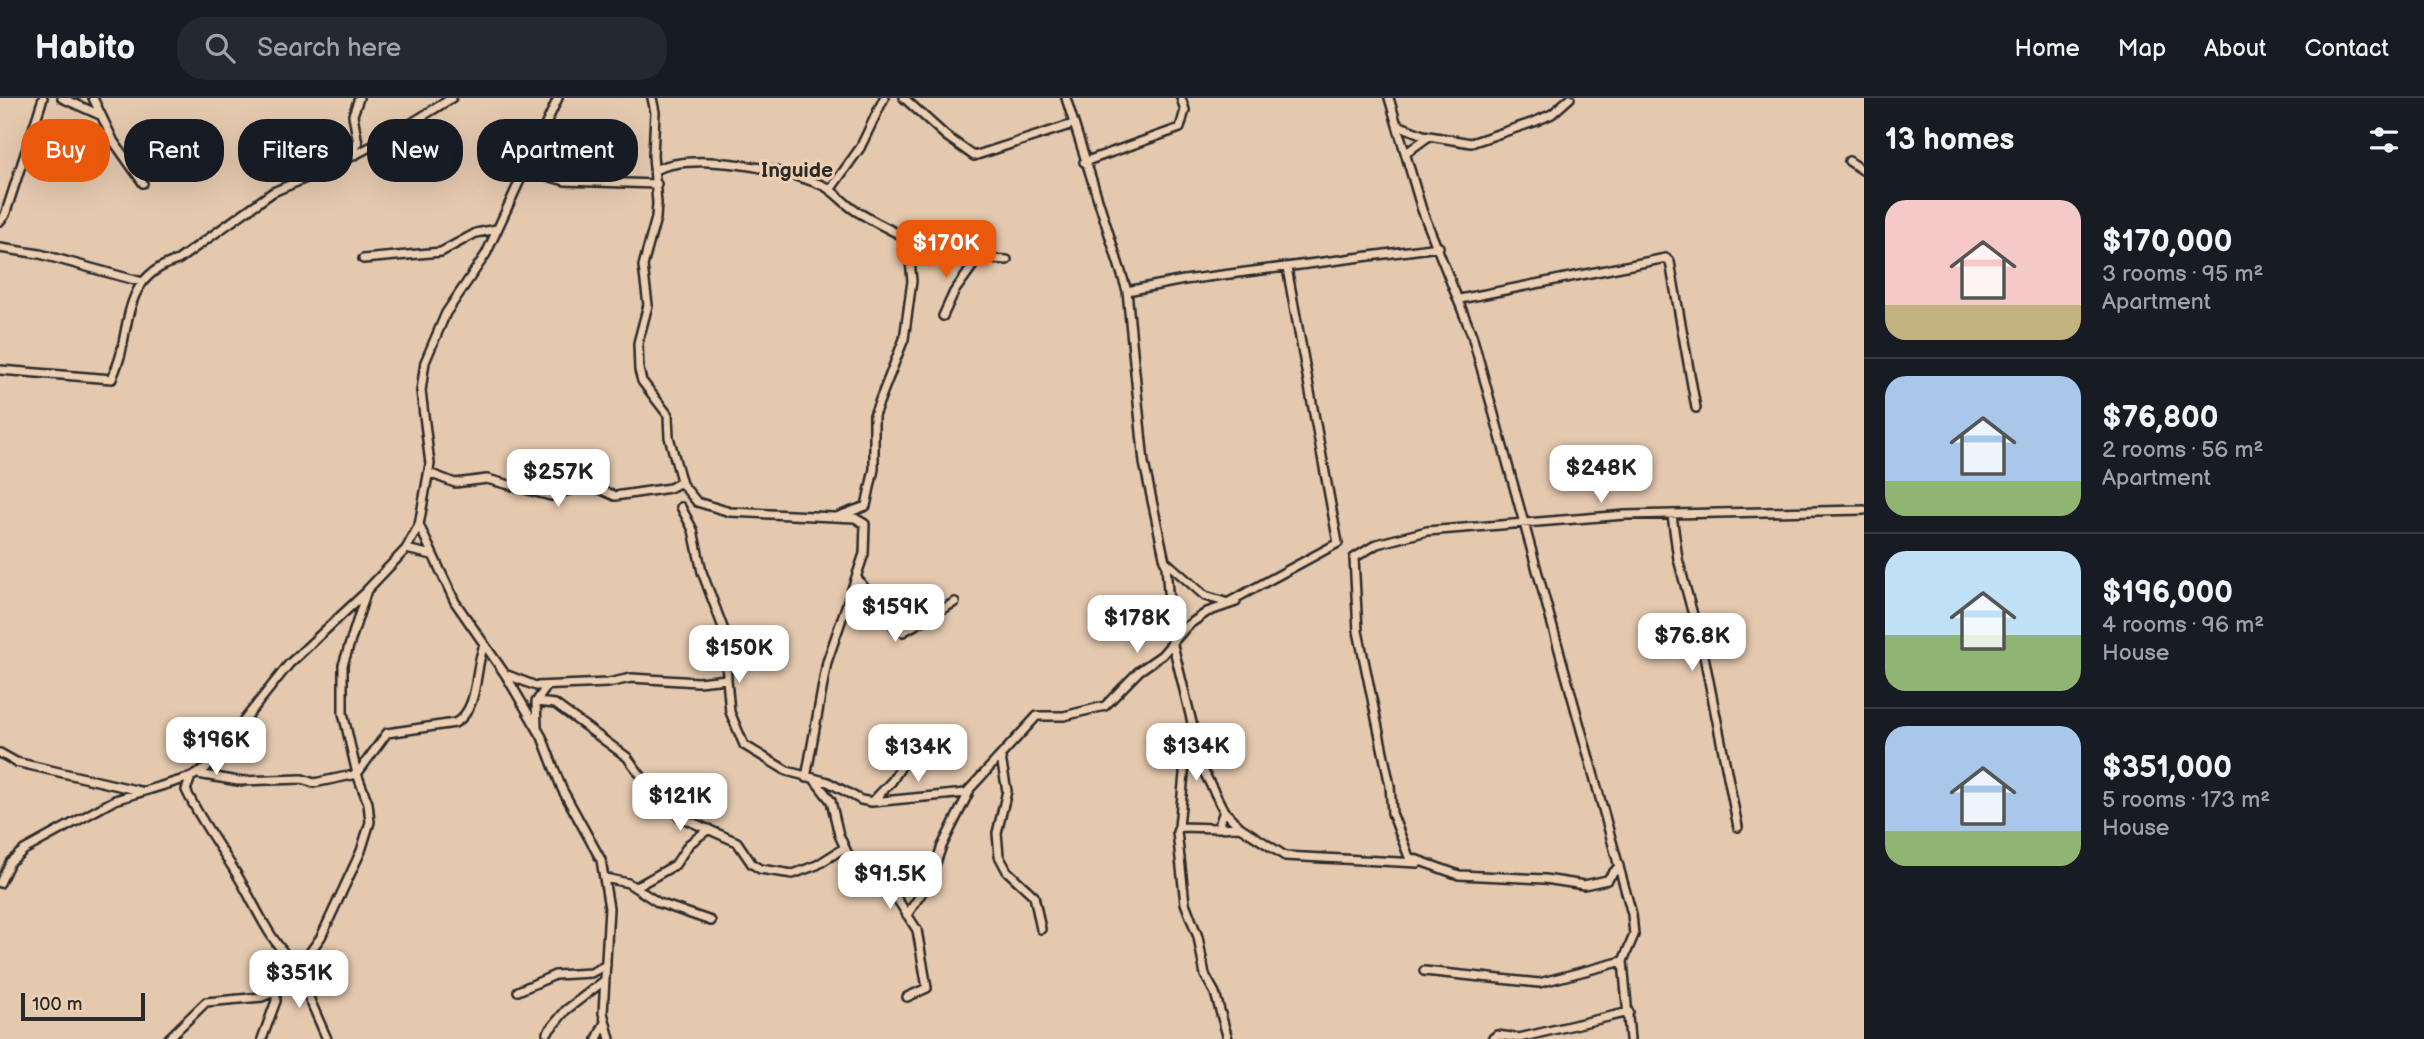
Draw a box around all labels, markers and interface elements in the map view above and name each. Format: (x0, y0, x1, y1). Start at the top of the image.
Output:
search box (177, 17, 667, 80)
text: Habito (35, 28, 135, 68)
icon: search (201, 29, 239, 67)
text: Search here (257, 33, 401, 64)
text: Home (2015, 34, 2080, 63)
text: Map (2118, 34, 2166, 63)
text: About (2204, 34, 2266, 63)
text: Contact (2304, 34, 2389, 63)
chip: Buy (21, 119, 110, 182)
chip: Rent (124, 119, 224, 182)
chip: Filters (238, 119, 353, 182)
chip: New (367, 119, 463, 182)
chip: Apartment (477, 119, 638, 182)
icon: filters (2365, 121, 2403, 159)
text: 13 homes (1885, 122, 2014, 158)
district label: Inguide (761, 158, 833, 183)
pin: $170K (897, 220, 995, 280)
text: $170,000 (2102, 224, 2232, 260)
icon: home (1941, 228, 2025, 312)
text: $170K (912, 229, 980, 257)
text: 3 rooms · 95 m² (2102, 260, 2263, 288)
text: Apartment (2102, 288, 2211, 316)
text: $76,800 (2102, 400, 2218, 436)
icon: home (1941, 404, 2025, 488)
text: 2 rooms · 56 m² (2102, 436, 2264, 464)
pin: $248K (1552, 446, 1650, 505)
pin: $257K (509, 450, 607, 509)
text: $248K (1565, 454, 1637, 482)
text: $257K (523, 458, 593, 486)
text: Apartment (2102, 464, 2211, 492)
text: $196,000 (2102, 575, 2233, 611)
icon: home (1941, 579, 2025, 663)
pin: $159K (846, 584, 944, 644)
text: $159K (861, 593, 929, 621)
pin: $178K (1088, 596, 1186, 655)
text: $178K (1104, 604, 1171, 632)
text: 4 rooms · 96 m² (2102, 611, 2264, 639)
pin: $76.8K (1635, 614, 1749, 673)
text: $76.8K (1654, 622, 1730, 650)
pin: $150K (690, 626, 788, 685)
text: $150K (705, 634, 773, 662)
text: House (2102, 639, 2169, 667)
pin: $196K (167, 718, 265, 777)
pin: $134K (869, 724, 967, 784)
pin: $134K (1147, 724, 1245, 783)
text: $196K (182, 726, 250, 754)
text: $134K (1162, 732, 1230, 760)
text: $134K (884, 733, 952, 761)
text: $351,000 (2102, 750, 2232, 786)
icon: home (1941, 754, 2025, 838)
pin: $121K (631, 774, 729, 833)
text: $121K (648, 782, 712, 810)
text: 5 rooms · 173 m² (2102, 786, 2270, 814)
text: House (2102, 814, 2169, 842)
pin: $91.5K (833, 852, 947, 911)
text: $91.5K (854, 860, 926, 888)
pin: $351K (250, 950, 348, 1010)
text: $351K (265, 959, 333, 987)
scale bar (21, 990, 145, 1022)
text: 100 m (32, 993, 83, 1016)

